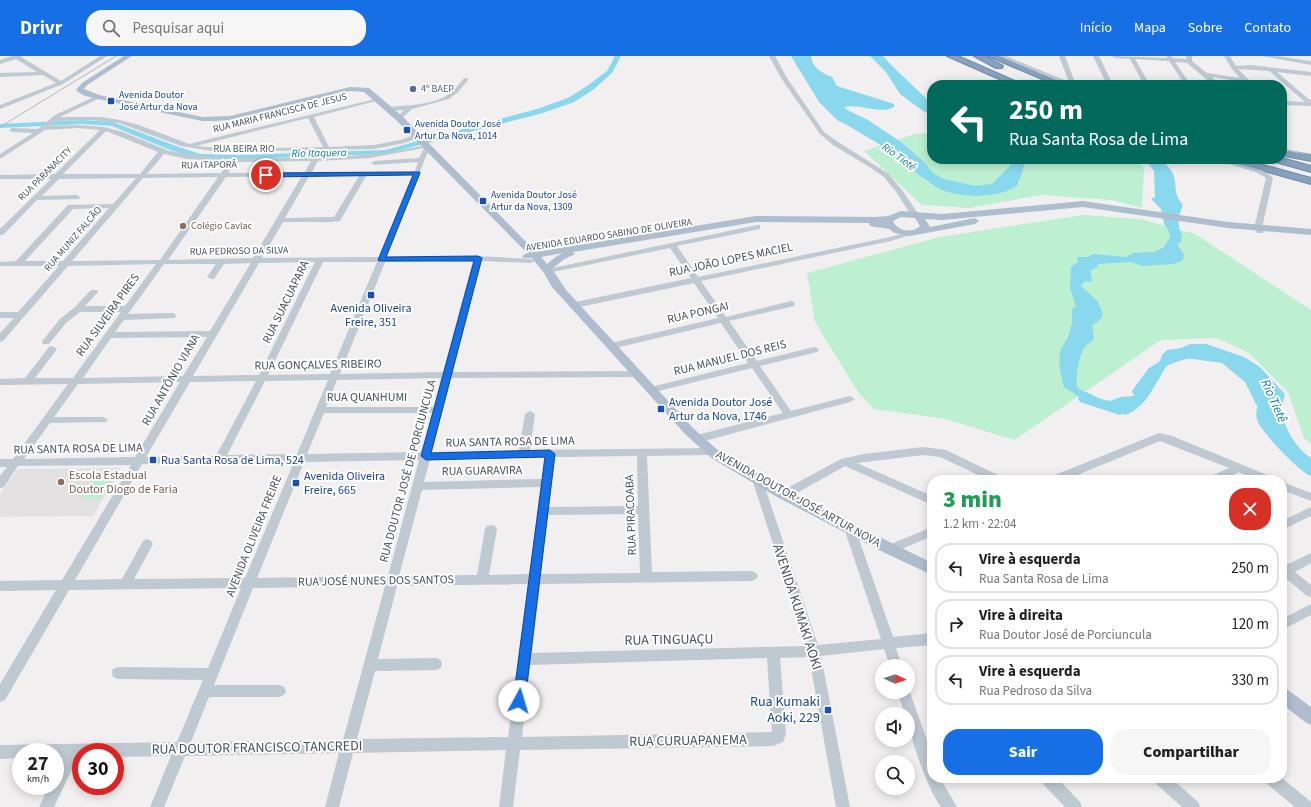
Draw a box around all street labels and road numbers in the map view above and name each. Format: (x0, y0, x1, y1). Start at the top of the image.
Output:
street label: RUA MARIA FRANCISCA DE JESUS (212, 90, 348, 136)
street label: RUA BEIRA RIO (213, 142, 275, 156)
street label: RUA PARANACITY (15, 144, 75, 204)
street label: RUA ITAPORÂ (181, 158, 238, 172)
street label: RUA MUNIZ FALCÃO (41, 203, 105, 275)
street label: AVENIDA EDUARDO SABINO DE OLIVEIRA (525, 215, 694, 255)
street label: RUA JOÃO LOPES MACIEL (667, 239, 795, 281)
street label: RUA PEDROSO DA SILVA (189, 243, 289, 259)
street label: RUA SUACUAPARA (259, 257, 314, 346)
street label: RUA SILVEIRA PIRES (72, 270, 144, 360)
street label: RUA PONGAI (665, 298, 731, 328)
street label: RUA ANTÔNIO VIANA (138, 331, 204, 429)
street label: RUA MANUEL DOS REIS (672, 336, 788, 380)
street label: RUA GONÇALVES RIBEIRO (254, 355, 382, 375)
street label: RUA DOUTOR JOSÉ DE PORCIUNCULA (375, 377, 441, 564)
street label: RUA QUANHUMI (327, 389, 407, 406)
street label: RUA SANTA ROSA DE LIMA (445, 432, 575, 452)
street label: RUA SANTA ROSA DE LIMA (13, 439, 143, 459)
street label: AVENIDA DOUTOR JOSÉ ARTUR NOVA (713, 446, 884, 552)
street label: RUA GUARAVIRA (442, 462, 523, 480)
street label: AVENIDA OLIVEIRA FREIRE (222, 473, 286, 599)
street label: RUA PIRACOABA (621, 474, 641, 556)
street label: AVENIDA KUMAKI AOKI (767, 541, 827, 673)
street label: RUA JOSÉ NUNES DOS SANTOS (298, 571, 454, 591)
street label: RUA TINGUAÇU (624, 629, 714, 651)
street label: RUA CURUAPANEMA (629, 730, 747, 752)
street label: RUA DOUTOR FRANCISCO TANCREDI (151, 736, 363, 760)

